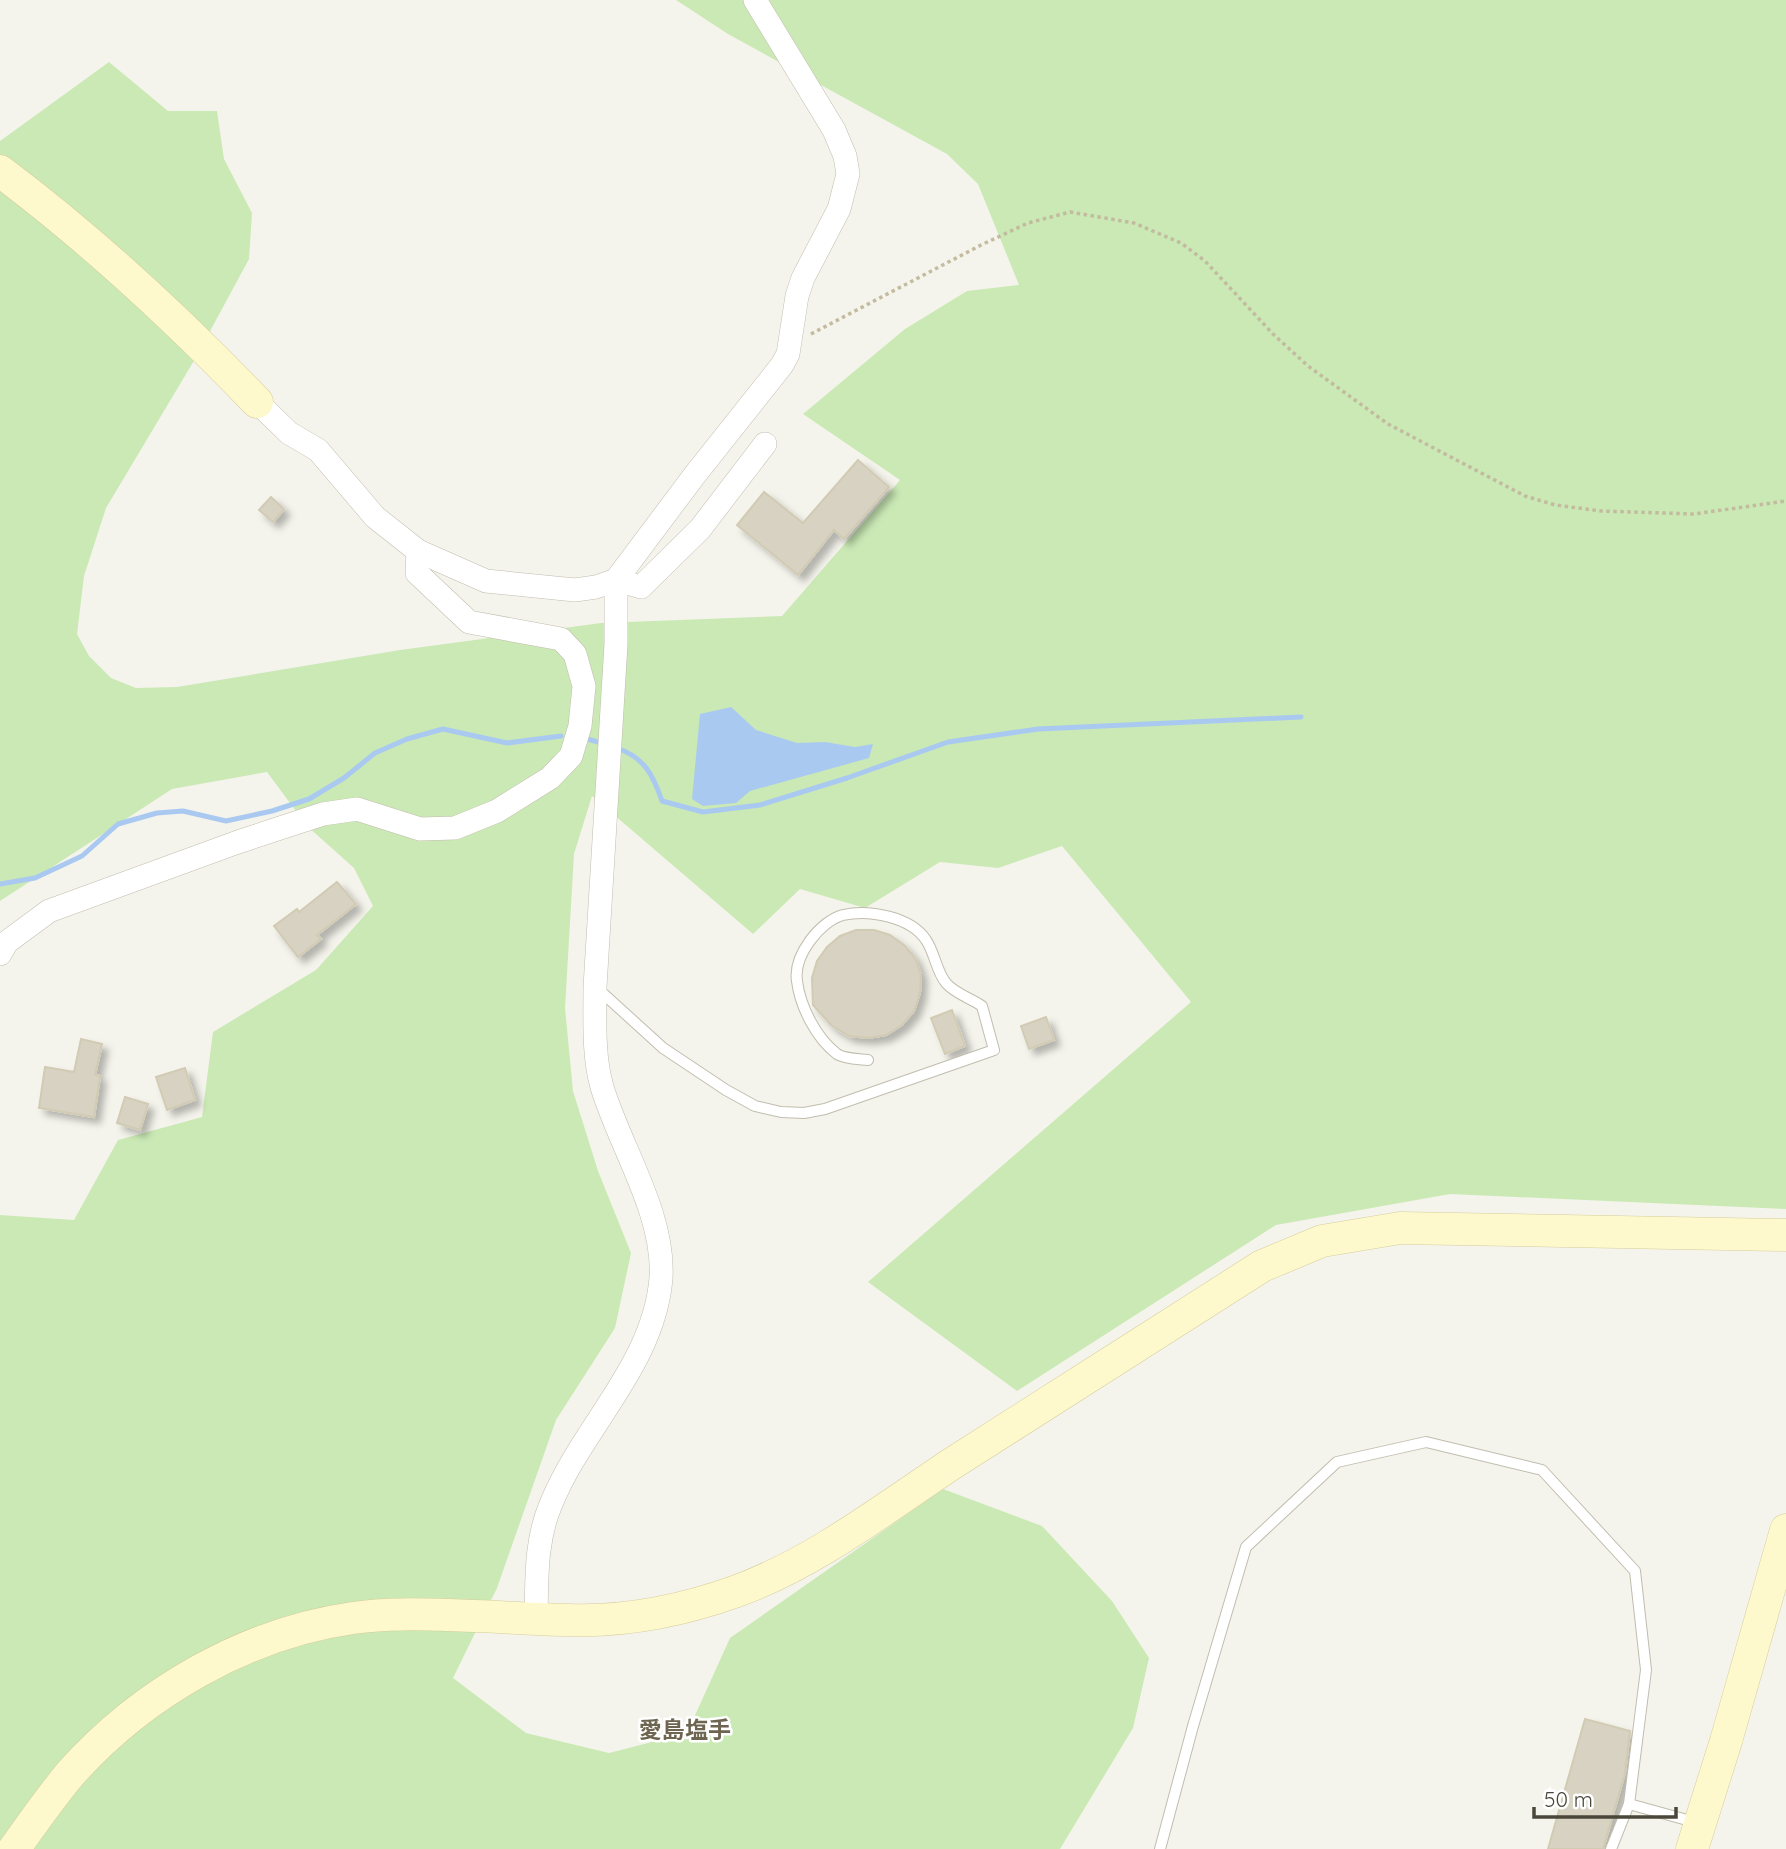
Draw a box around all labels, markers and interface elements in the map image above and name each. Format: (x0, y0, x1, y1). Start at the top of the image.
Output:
district label: 愛島塩手 (639, 1715, 731, 1744)
scale bar (1534, 1776, 1676, 1820)
text: 50 m (1544, 1786, 1593, 1812)

